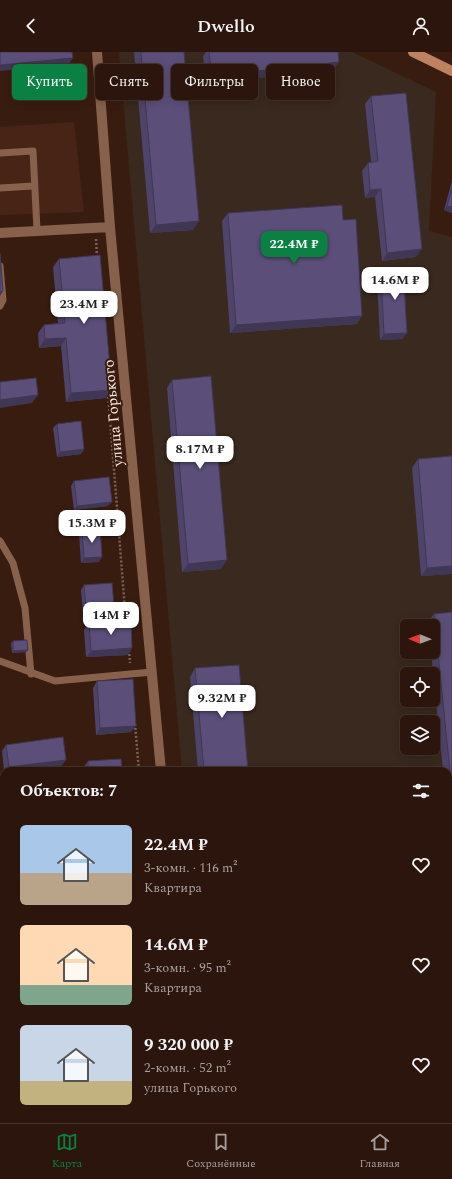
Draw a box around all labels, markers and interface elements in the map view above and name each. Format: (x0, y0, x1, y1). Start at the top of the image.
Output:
text: Dwello (197, 13, 255, 40)
icon: back (20, 15, 42, 37)
icon: person (410, 15, 432, 37)
chip: Купить (12, 64, 87, 100)
chip: Снять (95, 64, 163, 100)
chip: Фильтры (171, 64, 258, 100)
chip: Новое (266, 64, 335, 100)
pin: 22.4M ₽ (257, 231, 331, 265)
text: 22.4M ₽ (270, 234, 318, 254)
pin: 14.6M ₽ (358, 267, 432, 301)
text: 14.6M ₽ (371, 270, 419, 290)
pin: 23.4M ₽ (47, 291, 121, 325)
text: 23.4M ₽ (60, 294, 108, 314)
street label: улица Горького (97, 358, 130, 468)
pin: 8.17M ₽ (163, 436, 237, 470)
text: 8.17M ₽ (176, 439, 224, 459)
pin: 15.3M ₽ (55, 510, 129, 544)
text: 15.3M ₽ (68, 513, 116, 533)
pin: 14M ₽ (83, 602, 139, 636)
text: 14M ₽ (92, 605, 130, 625)
north arrow (400, 619, 440, 659)
map controls (400, 619, 440, 755)
button: locate (400, 667, 440, 707)
pin: 9.32M ₽ (185, 685, 259, 719)
text: 9.32M ₽ (198, 688, 246, 708)
button: layers (400, 715, 440, 755)
text: Объектов: 7 (20, 778, 118, 804)
icon: filters (410, 780, 432, 802)
text: 22.4M ₽ (144, 832, 208, 858)
icon: home (52, 841, 100, 889)
icon: heart (410, 854, 432, 876)
text: 3-комн. · 116 m² (144, 858, 237, 878)
text: Квартира (144, 878, 202, 898)
text: 14.6M ₽ (144, 932, 208, 958)
icon: home (52, 941, 100, 989)
icon: heart (410, 954, 432, 976)
text: 3-комн. · 95 m² (144, 958, 231, 978)
text: Квартира (144, 978, 202, 998)
text: 9 320 000 ₽ (144, 1032, 233, 1058)
icon: home (52, 1041, 100, 1089)
icon: heart (410, 1054, 432, 1076)
text: 2-комн. · 52 m² (144, 1058, 231, 1078)
text: улица Горького (144, 1078, 237, 1098)
tab: Карта (52, 1131, 82, 1172)
tab: Сохранённые (186, 1131, 255, 1172)
tab: Главная (360, 1131, 400, 1172)

